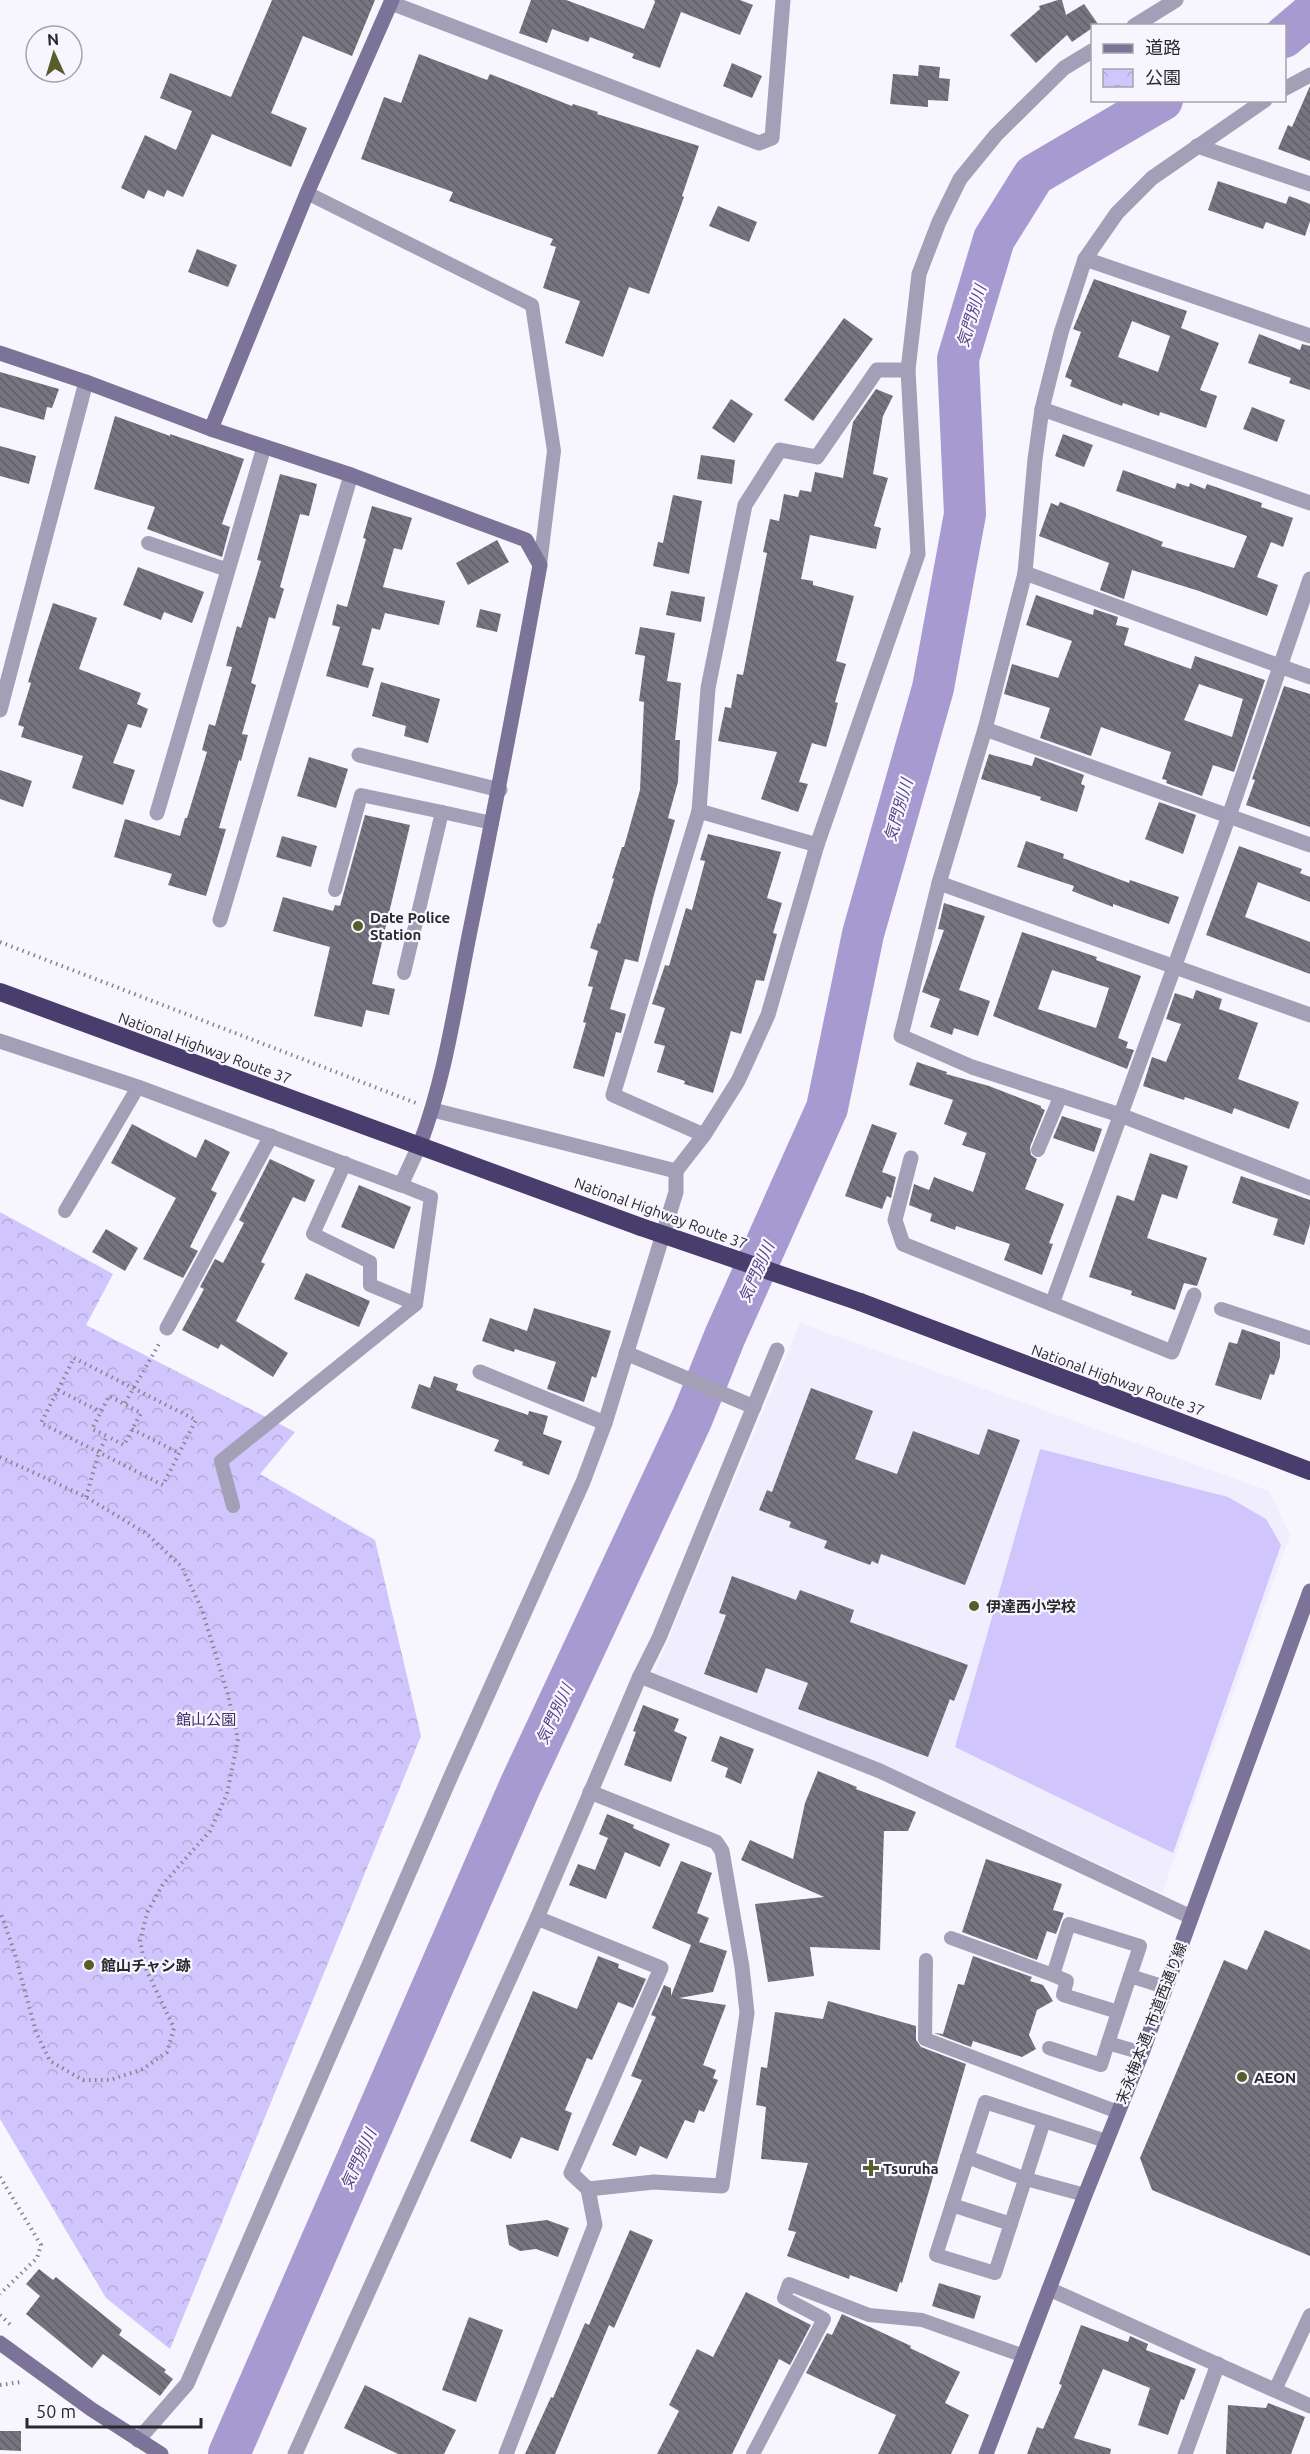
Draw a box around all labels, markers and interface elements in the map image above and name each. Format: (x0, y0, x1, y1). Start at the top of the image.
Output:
north arrow (24, 24, 84, 84)
legend (1091, 24, 1286, 102)
text: N (46, 30, 60, 48)
text: 道路 (1145, 37, 1181, 57)
text: 公園 (1145, 67, 1181, 87)
water label: 気門別川 (953, 281, 990, 349)
water label: 気門別川 (881, 775, 916, 843)
place label: Date Police Station (370, 909, 450, 943)
marker: Date Police Station (351, 919, 365, 933)
street label: National Highway Route 37 (116, 1009, 294, 1087)
street label: National Highway Route 37 (572, 1174, 750, 1252)
water label: 気門別川 (735, 1237, 778, 1305)
street label: National Highway Route 37 (1029, 1341, 1207, 1419)
place label: 伊達西小学校 (986, 1598, 1076, 1615)
marker: 伊達西小学校 (967, 1599, 981, 1613)
water label: 気門別川 (532, 1679, 577, 1747)
park label: 館山公園 (176, 1711, 236, 1728)
street label: 末永梅本通, 市道西通り線 (1112, 1940, 1190, 2106)
place label: 館山チャシ跡 (101, 1957, 191, 1974)
marker: 館山チャシ跡 (82, 1958, 96, 1972)
place label: AEON (1254, 2069, 1296, 2086)
marker: AEON (1235, 2070, 1249, 2084)
water label: 気門別川 (337, 2124, 380, 2192)
place label: Tsuruha (883, 2160, 939, 2177)
marker: Tsuruha (864, 2161, 878, 2175)
scale bar (27, 2391, 201, 2429)
text: 50 m (36, 2401, 76, 2421)

